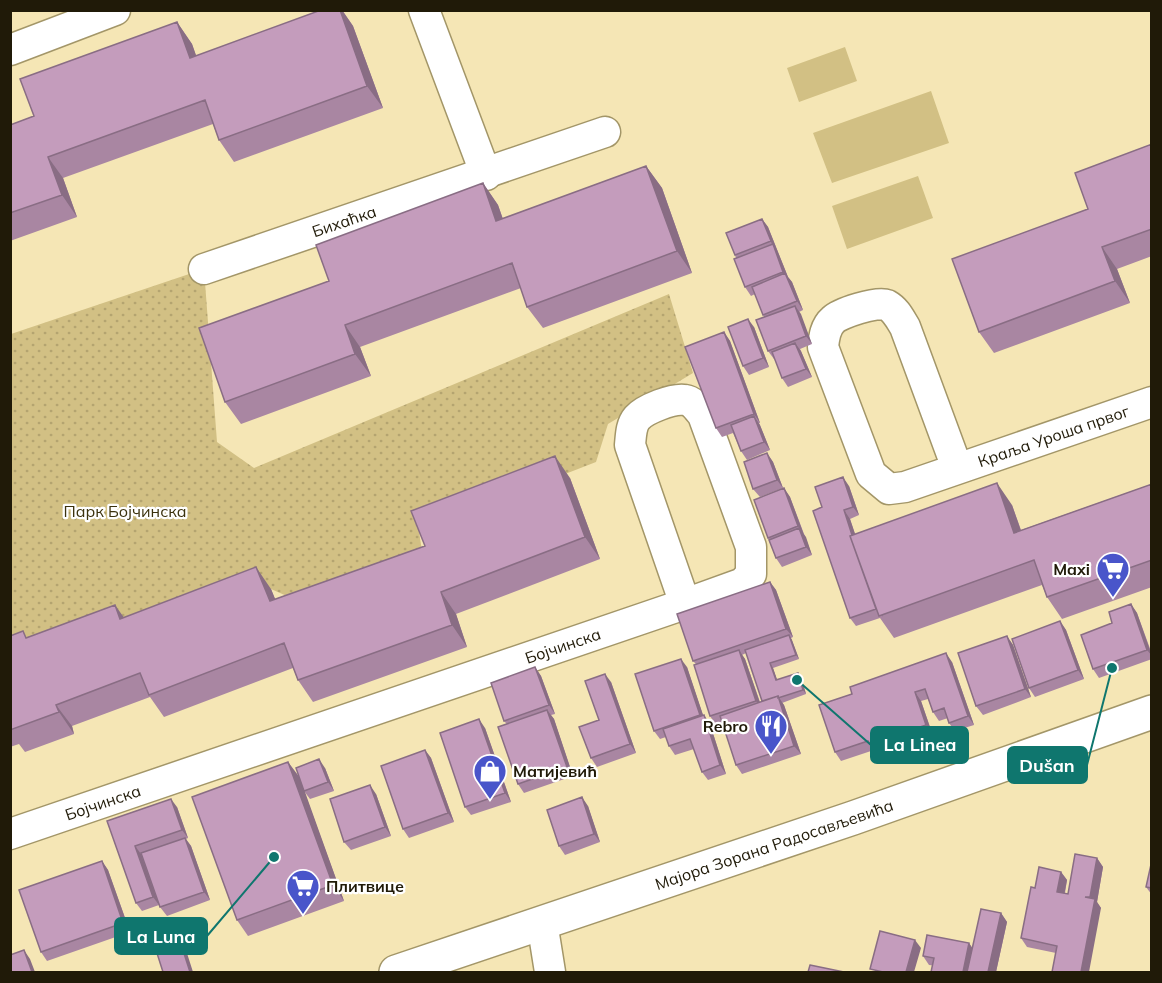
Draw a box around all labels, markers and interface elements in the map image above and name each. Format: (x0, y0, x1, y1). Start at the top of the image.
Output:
street label: Бихаћка (309, 201, 379, 241)
street label: Краља Уроша првог (975, 401, 1132, 471)
park label: Парк Бојчинска (63, 501, 187, 521)
supermarket icon: Maxi (1095, 551, 1131, 598)
place label: Maxi (1053, 559, 1090, 579)
street label: Бојчинска (522, 623, 603, 668)
restaurant icon: Rebro (753, 708, 789, 755)
place label: Rebro (703, 716, 748, 736)
callout: La Linea (871, 727, 968, 763)
text: La Linea (884, 733, 956, 756)
callout: Dušan (1008, 747, 1087, 783)
shop icon: Матијевић (472, 753, 508, 800)
text: Dušan (1019, 754, 1075, 777)
place label: Матијевић (513, 761, 597, 781)
street label: Бојчинска (62, 780, 143, 825)
street label: Мајора Зорана Радосављевића (652, 795, 896, 894)
supermarket icon: Плитвице (285, 868, 321, 915)
place label: Плитвице (326, 876, 404, 896)
callout: La Luna (115, 918, 207, 954)
text: La Luna (127, 925, 195, 948)

